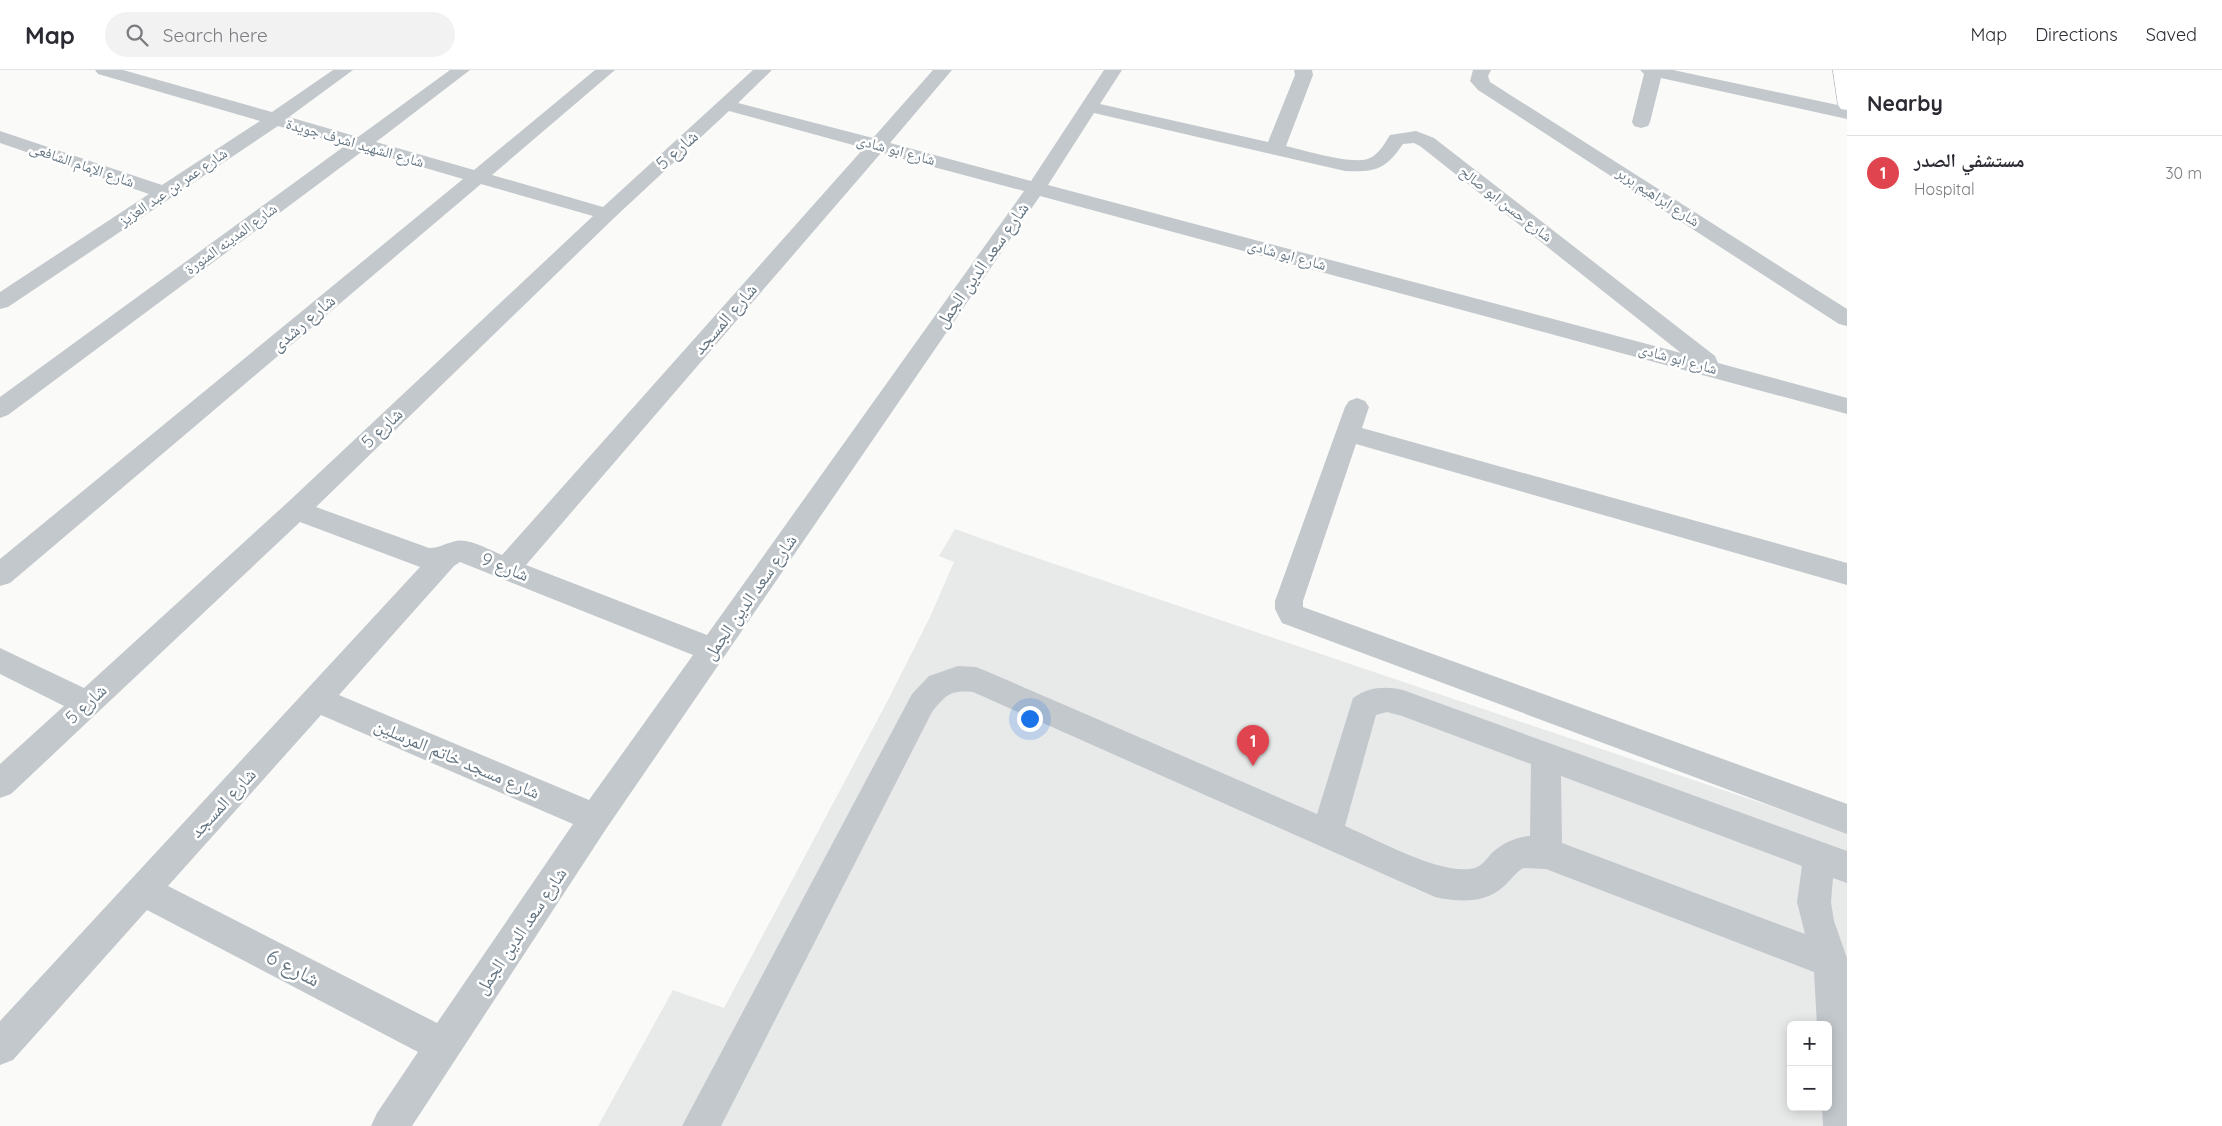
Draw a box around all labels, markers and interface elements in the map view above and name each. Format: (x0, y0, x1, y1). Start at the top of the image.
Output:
search box (105, 12, 455, 57)
text: Map (25, 20, 75, 50)
icon: search (123, 21, 151, 49)
text: Search here (163, 23, 268, 47)
text: Map (1970, 23, 2007, 46)
text: Directions (2035, 23, 2118, 46)
text: Saved (2146, 23, 2197, 46)
text: Nearby (1867, 90, 1943, 116)
street label: شارع الشهيد اشرف جويدة (284, 114, 427, 172)
street label: شارع 5 (651, 125, 703, 175)
street label: شارع ابو شادى (854, 130, 938, 170)
street label: شارع الإمام الشافعى (27, 138, 137, 192)
street label: شارع عمر بن عبد العزيز (114, 143, 231, 231)
text: مستشفي الصدر (1914, 148, 2025, 172)
street label: شارع حسن ابو صالح (1456, 161, 1557, 247)
street label: شارع ابراهيم بربر (1612, 162, 1704, 231)
text: 1 (1880, 163, 1886, 183)
text: 30 m (2165, 163, 2202, 183)
text: Hospital (1914, 179, 1975, 199)
street label: شارع سعد الدين الجمل (930, 197, 1034, 332)
street label: شارع المدينه المنورة (181, 199, 281, 279)
street label: شارع ابو شادى (1245, 235, 1329, 275)
street label: شارع المسجد (687, 278, 762, 359)
street label: شارع رشدى (266, 289, 340, 356)
street label: شارع ابو شادى (1636, 339, 1720, 379)
street label: شارع 5 (356, 402, 407, 453)
street label: شارع سعد الدين الجمل (698, 529, 802, 664)
street label: شارع 9 (478, 547, 532, 586)
street label: شارع 5 (60, 679, 111, 729)
your location (1017, 706, 1043, 732)
street label: شارع مسجد خاتم المرسلين (371, 713, 543, 805)
pin: 1 (1237, 725, 1269, 766)
street label: شارع المسجد (185, 763, 261, 842)
street label: شارع سعد الدين الجمل (470, 863, 572, 999)
street label: شارع 6 (262, 943, 325, 993)
map controls (1787, 1021, 1832, 1111)
button: + (1787, 1021, 1832, 1066)
button: − (1787, 1066, 1832, 1111)

